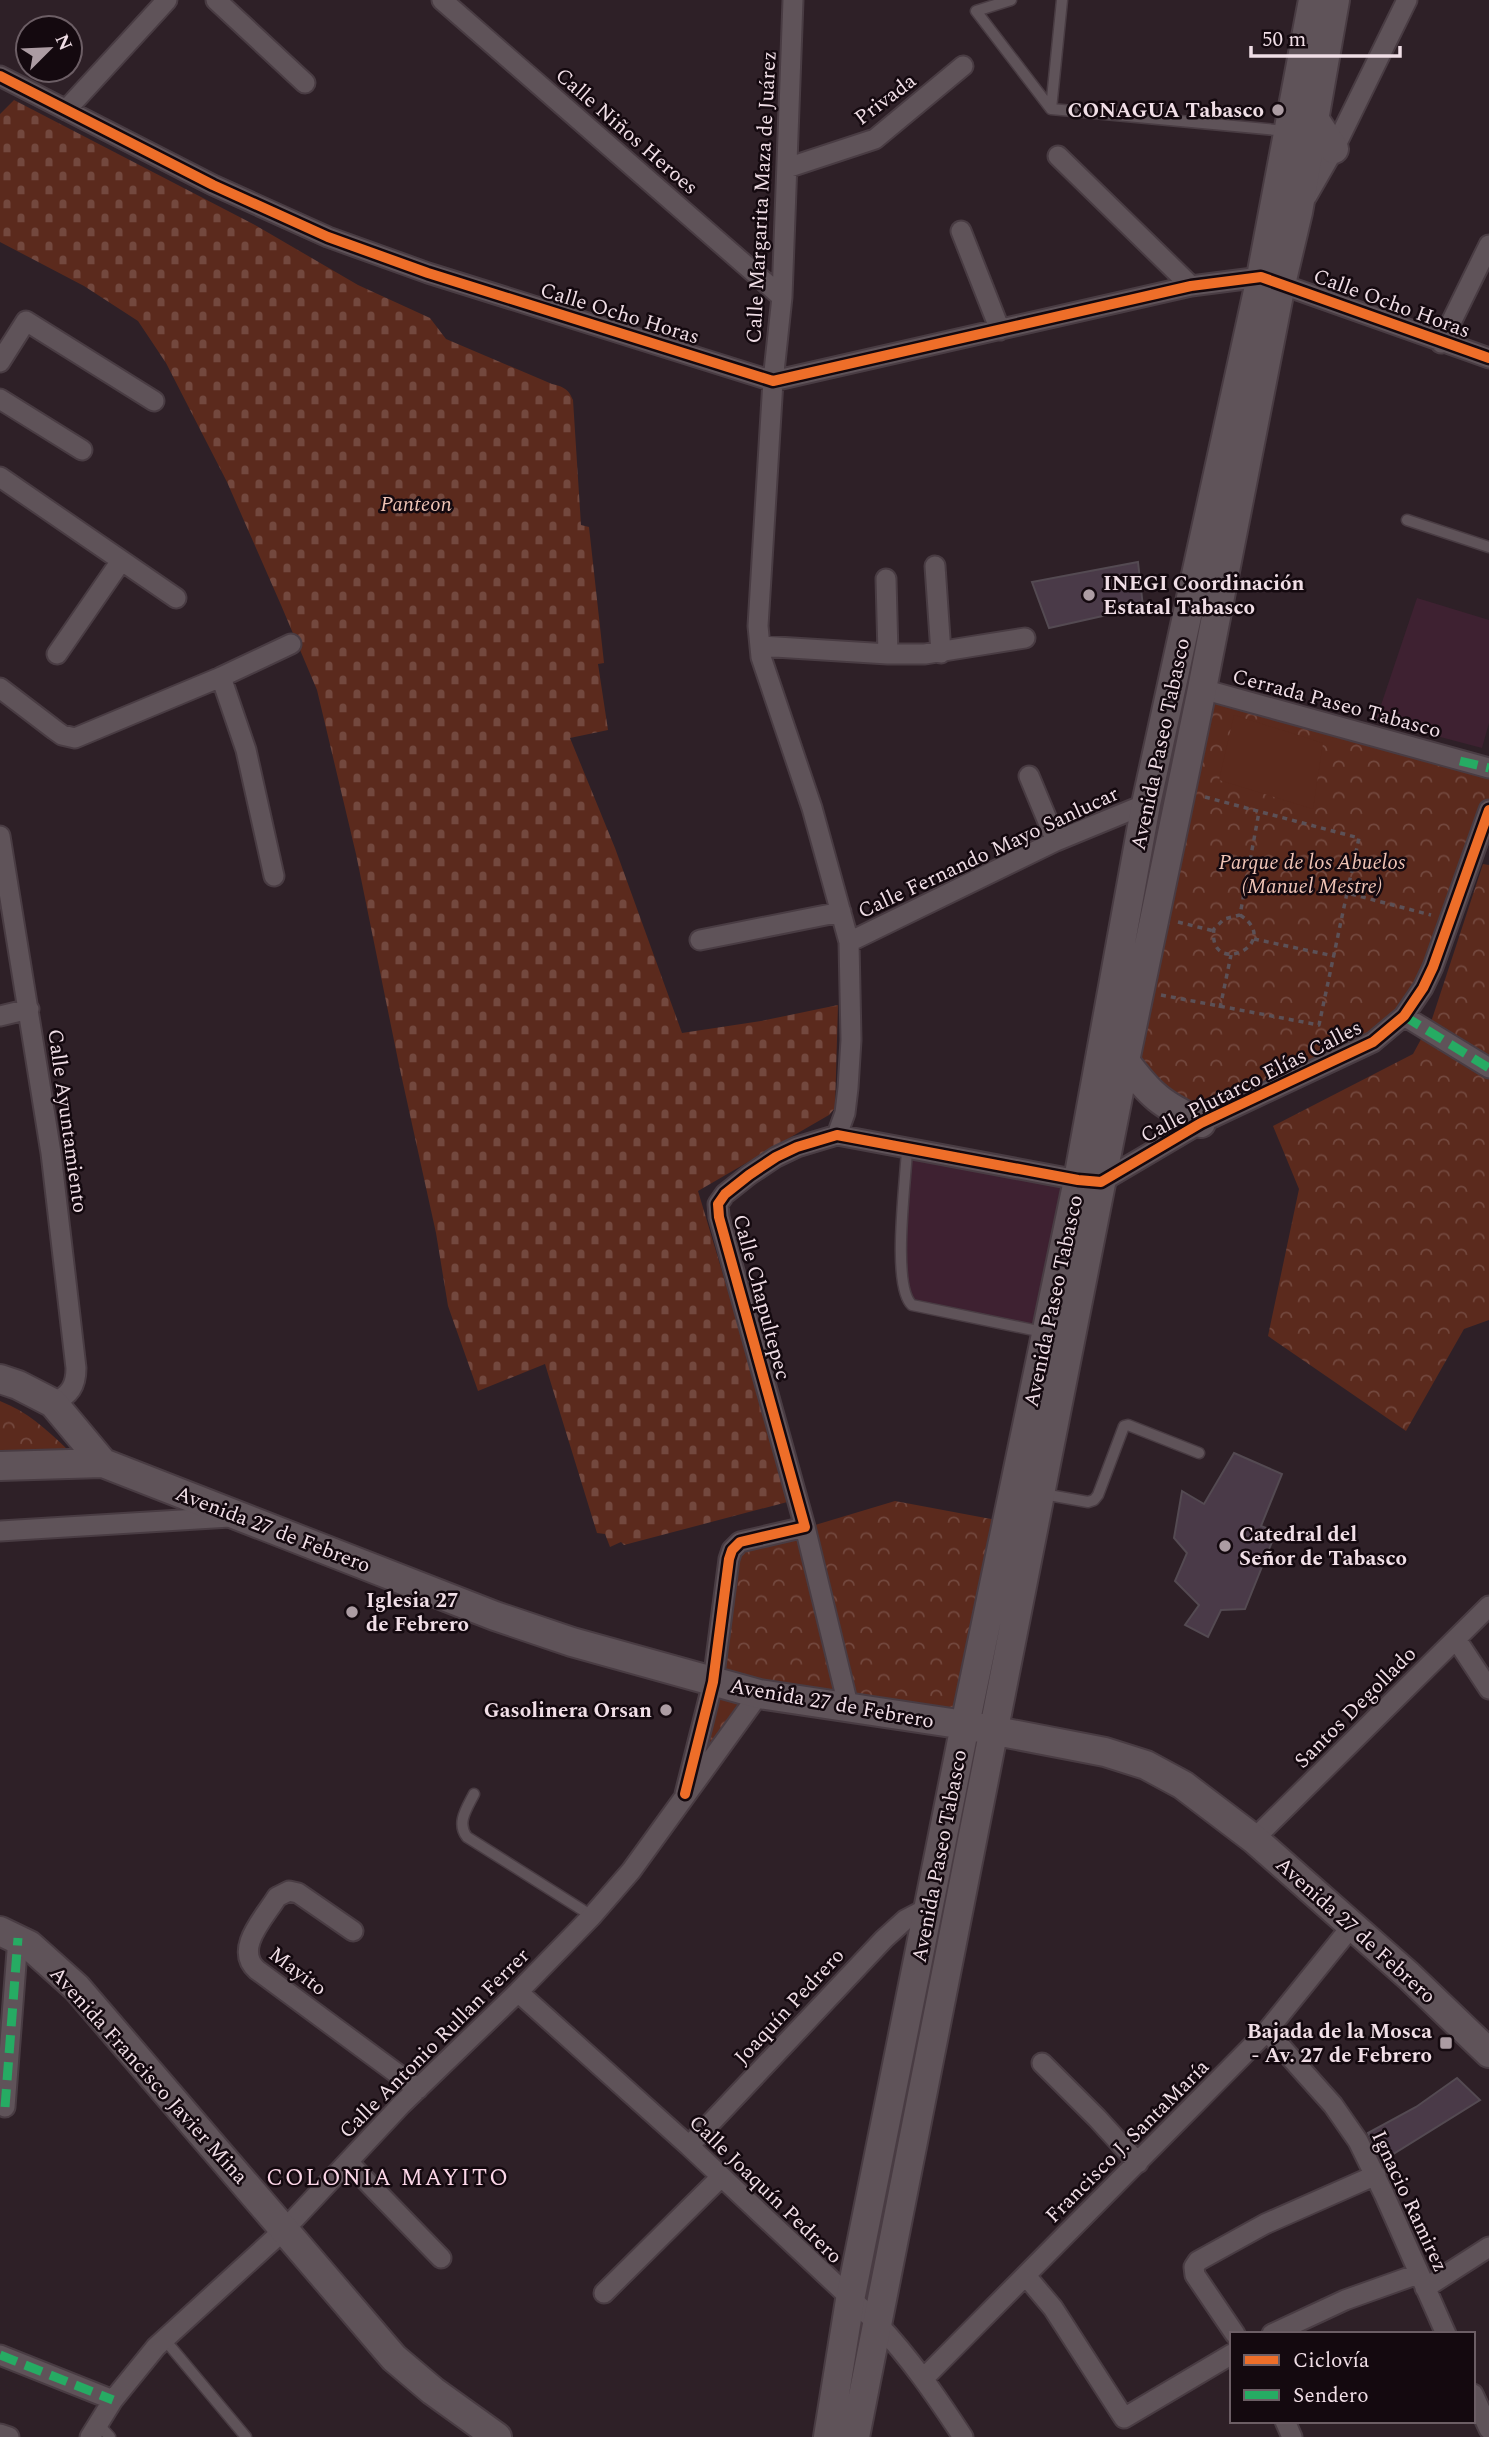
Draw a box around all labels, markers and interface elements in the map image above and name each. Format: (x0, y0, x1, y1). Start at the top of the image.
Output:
north arrow (14, 14, 84, 84)
scale bar (1251, 14, 1400, 58)
text: 50 m (1262, 24, 1306, 56)
text: N (47, 30, 80, 56)
street label: Calle Margarita Maza de Juárez (738, 50, 786, 344)
street label: Calle Niños Heroes (548, 60, 705, 203)
street label: Privada (848, 65, 924, 134)
place label: CONAGUA Tabasco (1068, 95, 1264, 127)
marker: CONAGUA Tabasco (1270, 102, 1286, 118)
street label: Calle Ocho Horas (1309, 261, 1475, 347)
street label: Calle Ocho Horas (536, 275, 703, 353)
park label: Panteon (380, 489, 452, 521)
place label: INEGI Coordinación Estatal Tabasco (1103, 568, 1305, 624)
marker: INEGI Coordinación Estatal Tabasco (1081, 587, 1097, 603)
street label: Avenida Paseo Tabasco (1123, 635, 1199, 853)
street label: Cerrada Paseo Tabasco (1229, 661, 1445, 747)
street label: Calle Fernando Mayo Sanlucar (853, 778, 1124, 928)
park label: Parque de los Abuelos (Manuel Mestre) (1219, 847, 1406, 903)
street label: Calle Plutarco Elías Calles (1135, 1012, 1368, 1152)
street label: Calle Ayuntamiento (38, 1027, 96, 1215)
street label: Avenida Paseo Tabasco (1016, 1192, 1092, 1410)
street label: Calle Chapultepec (724, 1211, 799, 1384)
street label: Avenida 27 de Febrero (170, 1478, 375, 1582)
place label: Catedral del Señor de Tabasco (1239, 1519, 1407, 1575)
marker: Catedral del Señor de Tabasco (1217, 1538, 1233, 1554)
place label: Iglesia 27 de Febrero (366, 1585, 469, 1641)
marker: Iglesia 27 de Febrero (344, 1604, 360, 1620)
street label: Santos Degollado (1287, 1639, 1424, 1776)
street label: Avenida 27 de Febrero (727, 1670, 936, 1738)
place label: Gasolinera Orsan (484, 1695, 652, 1727)
marker: Gasolinera Orsan (658, 1702, 674, 1718)
street label: Avenida Paseo Tabasco (904, 1747, 976, 1965)
street label: Avenida 27 de Febrero (1268, 1850, 1443, 2012)
street label: Mayito (262, 1939, 333, 2004)
street label: Calle Antonio Rullan Ferrer (332, 1941, 537, 2146)
street label: Joaquín Pedrero (727, 1941, 853, 2072)
street label: Avenida Francisco Javier Mina (41, 1959, 256, 2192)
place label: Bajada de la Mosca - Av. 27 de Febrero (1247, 2016, 1432, 2072)
marker: Bajada de la Mosca - Av. 27 de Febrero (1438, 2035, 1454, 2051)
street label: Francisco J. SantaMaría (1038, 2052, 1218, 2231)
street label: Calle Joaquín Pedrero (681, 2108, 850, 2272)
street label: Ignacio Ramirez (1362, 2126, 1456, 2277)
district label: COLONIA MAYITO (266, 2161, 510, 2196)
legend (1230, 2332, 1475, 2423)
text: Ciclovía (1293, 2345, 1370, 2377)
text: Sendero (1293, 2380, 1369, 2412)

